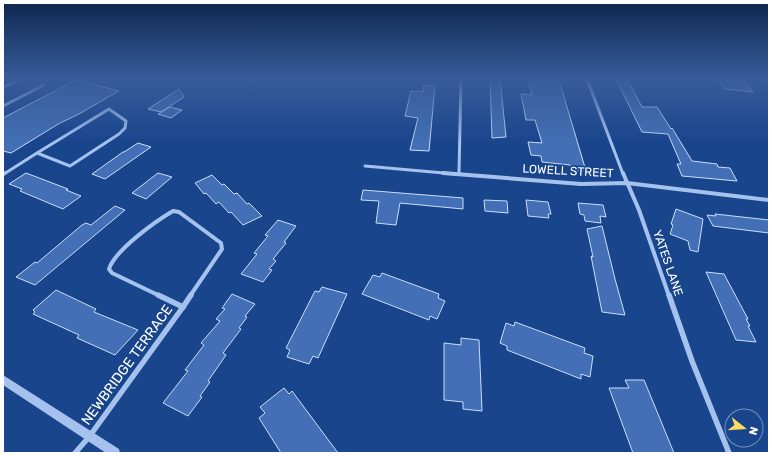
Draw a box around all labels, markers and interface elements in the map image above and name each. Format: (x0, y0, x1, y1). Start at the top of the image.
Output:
street label: LOWELL STREET (522, 162, 614, 180)
street label: YATES LANE (650, 228, 686, 298)
street label: NEWBRIDGE TERRACE (78, 302, 176, 428)
north arrow (724, 408, 764, 448)
text: N (746, 425, 760, 437)

